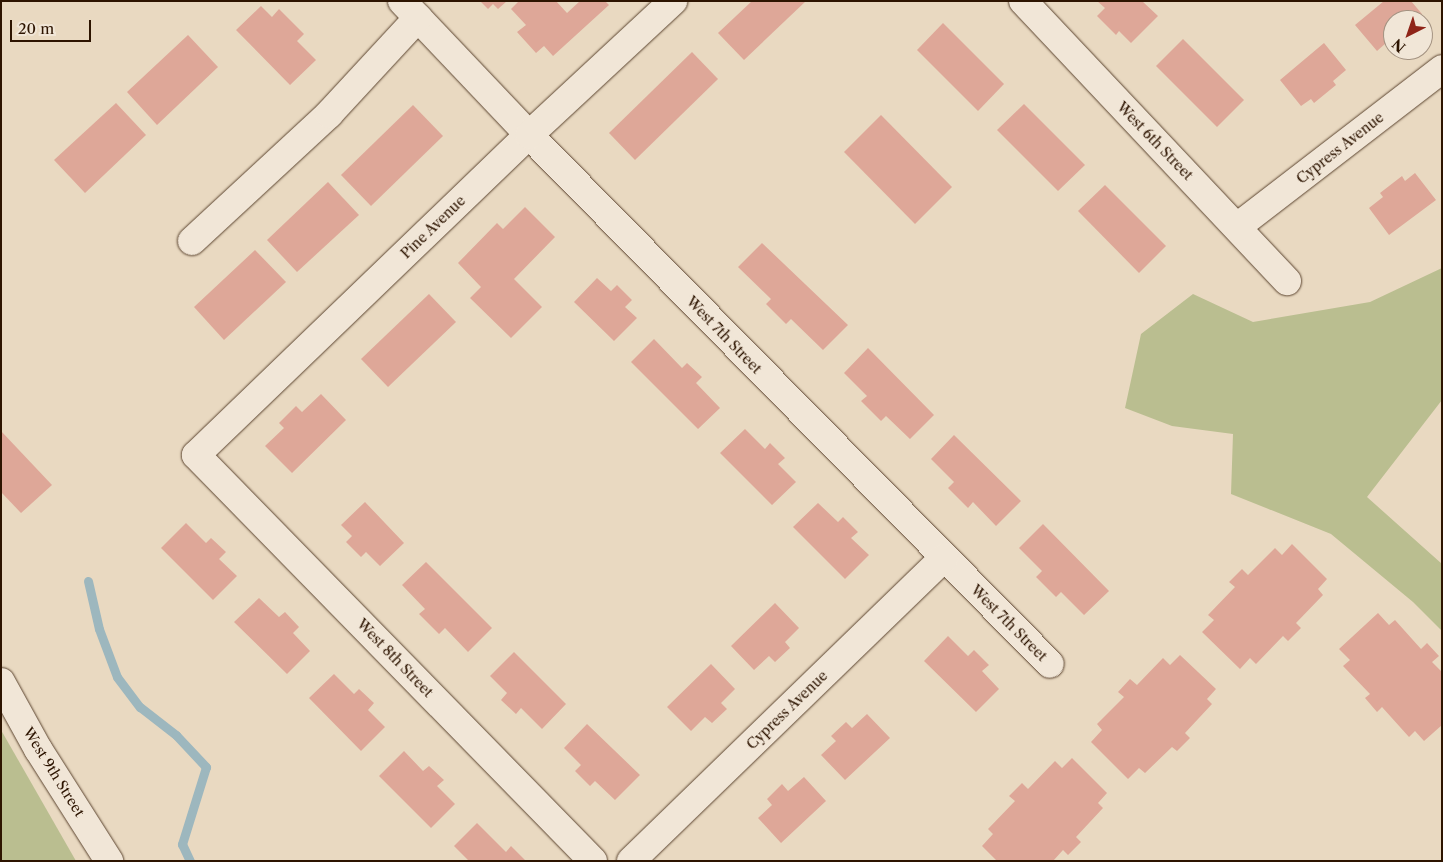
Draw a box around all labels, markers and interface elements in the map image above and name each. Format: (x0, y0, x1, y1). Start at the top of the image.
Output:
scale bar (12, 10, 94, 42)
north arrow (1383, 10, 1433, 60)
text: 20 m (18, 19, 54, 38)
text: N (1388, 35, 1409, 56)
street label: West 6th Street (1114, 98, 1196, 184)
street label: Cypress Avenue (1293, 109, 1387, 187)
street label: Pine Avenue (397, 192, 469, 262)
street label: West 7th Street (683, 293, 765, 377)
street label: West 7th Street (967, 581, 1051, 665)
street label: West 8th Street (353, 615, 437, 701)
street label: Cypress Avenue (743, 667, 831, 753)
street label: West 9th Street (20, 724, 88, 820)

